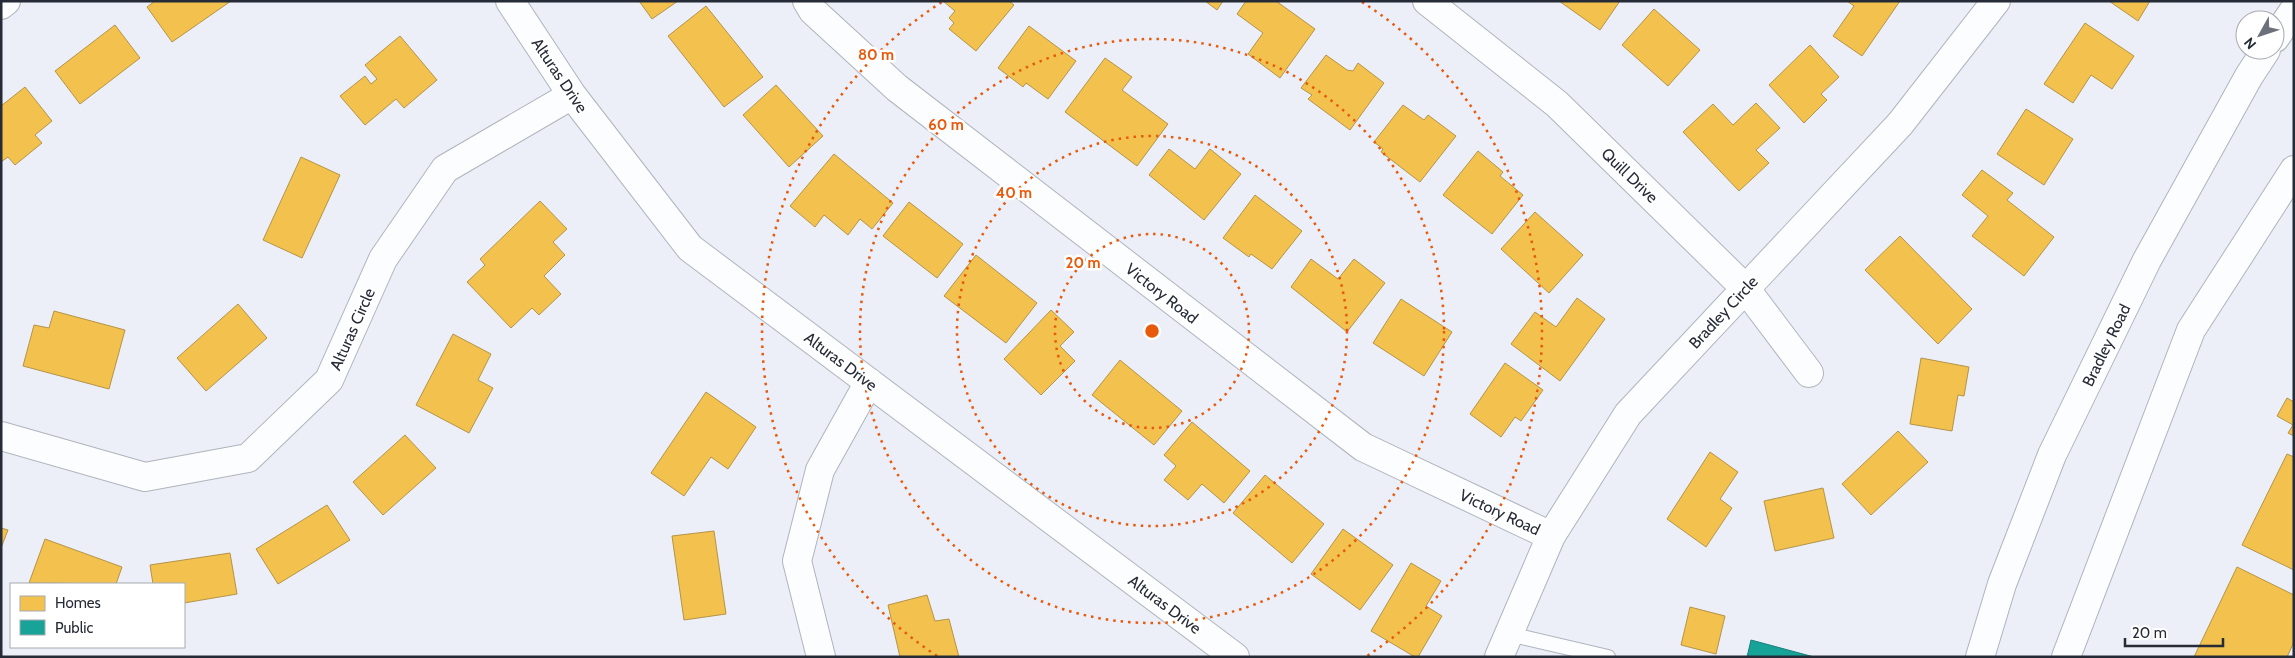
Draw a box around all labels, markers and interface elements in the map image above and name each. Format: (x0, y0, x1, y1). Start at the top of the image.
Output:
north arrow (2235, 10, 2285, 60)
street label: Alturas Drive (528, 34, 591, 116)
text: N (2240, 34, 2260, 53)
text: 80 m (858, 46, 894, 64)
text: 60 m (928, 116, 964, 134)
street label: Quill Drive (1597, 144, 1662, 207)
text: 40 m (996, 184, 1032, 202)
text: 20 m (1066, 254, 1100, 272)
street label: Victory Road (1122, 259, 1202, 328)
street label: Bradley Circle (1685, 272, 1762, 353)
street label: Alturas Circle (326, 285, 379, 373)
street label: Bradley Road (2078, 301, 2135, 389)
centre of rings (1143, 322, 1161, 340)
street label: Alturas Drive (801, 328, 881, 395)
street label: Victory Road (1456, 486, 1543, 539)
street label: Alturas Drive (1125, 571, 1205, 638)
legend (10, 583, 185, 648)
text: Homes (55, 594, 101, 612)
scale bar (2125, 616, 2222, 648)
text: Public (55, 619, 93, 637)
text: 20 m (2132, 624, 2167, 642)

